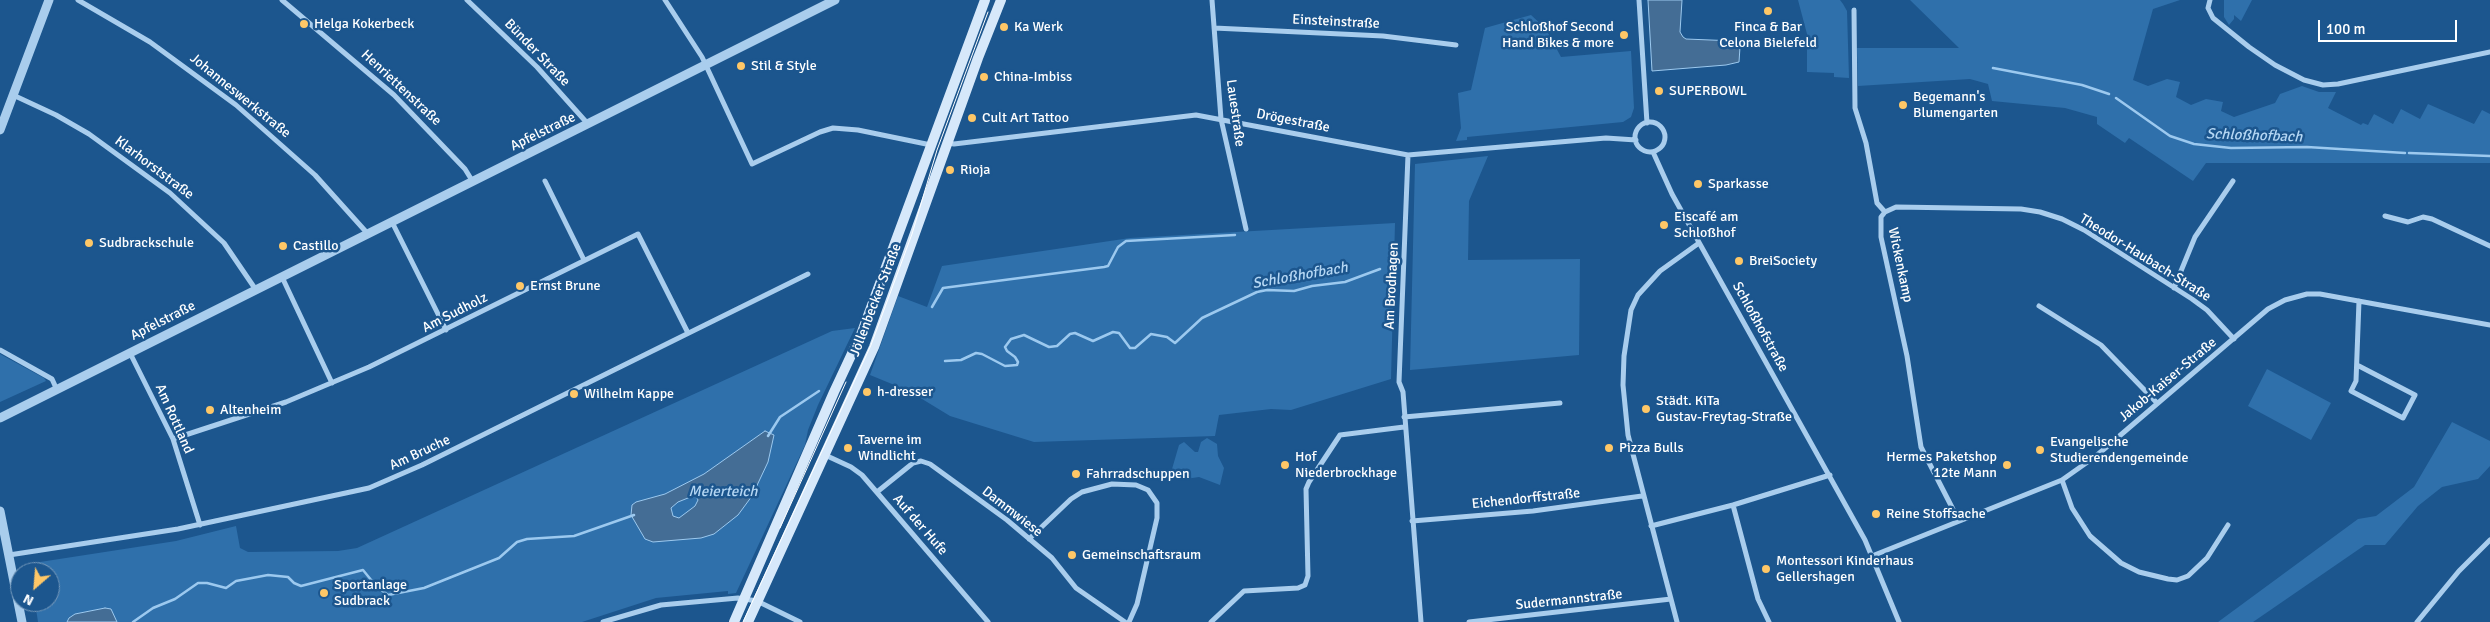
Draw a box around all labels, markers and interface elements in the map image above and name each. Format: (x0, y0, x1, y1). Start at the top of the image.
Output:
marker: Finca & Bar Celona Bielefeld (1762, 5, 1774, 17)
scale bar (2320, 10, 2459, 42)
street label: Einsteinstraße (1292, 11, 1380, 33)
place label: Helga Kokerbeck (314, 16, 414, 32)
street label: Bünder Straße (501, 16, 573, 90)
marker: Helga Kokerbeck (298, 18, 310, 30)
place label: Ka Werk (1014, 19, 1063, 35)
place label: Schloßhof Second Hand Bikes & more (1502, 19, 1614, 52)
place label: Finca & Bar Celona Bielefeld (1719, 19, 1817, 52)
text: 100 m (2326, 20, 2366, 38)
marker: Ka Werk (998, 21, 1010, 33)
marker: Schloßhof Second Hand Bikes & more (1618, 29, 1630, 41)
street label: Henriettenstraße (357, 47, 445, 129)
street label: Johanneswerkstraße (186, 50, 294, 142)
place label: Stil & Style (751, 58, 817, 74)
marker: Stil & Style (735, 60, 747, 72)
place label: China-Imbiss (994, 69, 1072, 85)
marker: China-Imbiss (978, 71, 990, 83)
street label: Lauestraße (1222, 78, 1248, 148)
place label: SUPERBOWL (1669, 83, 1747, 99)
marker: SUPERBOWL (1653, 85, 1665, 97)
place label: Begemann's Blumengarten (1913, 89, 1998, 121)
marker: Begemann's Blumengarten (1897, 99, 1909, 111)
street label: Drögestraße (1255, 106, 1331, 136)
street label: Apfelstraße (508, 109, 578, 155)
place label: Cult Art Tattoo (982, 110, 1069, 126)
marker: Cult Art Tattoo (966, 112, 978, 124)
water label: Schloßhofbach (2205, 125, 2303, 147)
street label: Klarhorststraße (111, 133, 197, 203)
place label: Rioja (960, 162, 990, 178)
marker: Rioja (944, 164, 956, 176)
place label: Sparkasse (1708, 176, 1769, 192)
marker: Sparkasse (1692, 178, 1704, 190)
place label: Eiscafé am Schloßhof (1674, 209, 1738, 242)
street label: Theodor-Haubach-Straße (2076, 211, 2214, 305)
marker: Eiscafé am Schloßhof (1658, 219, 1670, 231)
street label: Wickenkamp (1884, 226, 1916, 304)
place label: Sudbrackschule (99, 235, 194, 251)
marker: Sudbrackschule (83, 237, 95, 249)
place label: Castillo (293, 238, 339, 254)
marker: Castillo (277, 240, 289, 252)
street label: Jöllenbecker Straße (847, 241, 905, 359)
street label: Am Brodhagen (1381, 242, 1403, 330)
place label: BreiSociety (1749, 253, 1817, 269)
marker: BreiSociety (1733, 255, 1745, 267)
water label: Schloßhofbach (1251, 259, 1349, 293)
place label: Ernst Brune (530, 278, 601, 294)
street label: Schloßhofstraße (1728, 279, 1792, 375)
marker: Ernst Brune (514, 280, 526, 292)
street label: Am Sudholz (419, 289, 491, 337)
street label: Apfelstraße (128, 297, 198, 345)
street label: Jakob-Kaiser-Straße (2116, 334, 2220, 426)
street label: Am Rottland (151, 382, 197, 456)
place label: h-dresser (877, 384, 933, 400)
place label: Wilhelm Kappe (584, 386, 674, 402)
marker: h-dresser (861, 386, 873, 398)
marker: Wilhelm Kappe (568, 388, 580, 400)
place label: Städt. KiTa Gustav-Freytag-Straße (1656, 393, 1792, 426)
place label: Altenheim (220, 402, 281, 418)
marker: Städt. KiTa Gustav-Freytag-Straße (1640, 403, 1652, 415)
marker: Altenheim (204, 404, 216, 416)
street label: Am Bruche (387, 432, 453, 474)
place label: Taverne im Windlicht (858, 432, 922, 464)
place label: Evangelische Studierendengemeinde (2050, 434, 2189, 467)
place label: Pizza Bulls (1619, 440, 1684, 456)
marker: Taverne im Windlicht (842, 442, 854, 454)
marker: Pizza Bulls (1603, 442, 1615, 454)
marker: Evangelische Studierendengemeinde (2034, 444, 2046, 456)
place label: Hof Niederbrockhage (1295, 449, 1397, 482)
place label: Hermes Paketshop 12te Mann (1886, 449, 1997, 482)
marker: Hof Niederbrockhage (1279, 459, 1291, 471)
marker: Hermes Paketshop 12te Mann (2001, 459, 2013, 471)
place label: Fahrradschuppen (1086, 466, 1190, 482)
marker: Fahrradschuppen (1070, 468, 1082, 480)
water label: Meierteich (689, 483, 757, 501)
street label: Dammwiese (978, 483, 1046, 541)
street label: Eichendorffstraße (1471, 485, 1581, 513)
street label: Auf der Hufe (889, 491, 951, 559)
place label: Reine Stoffsache (1886, 506, 1986, 522)
marker: Reine Stoffsache (1870, 508, 1882, 520)
place label: Gemeinschaftsraum (1082, 547, 1201, 563)
marker: Gemeinschaftsraum (1066, 549, 1078, 561)
place label: Montessori Kinderhaus Gellershagen (1776, 553, 1914, 586)
north arrow (10, 562, 60, 612)
marker: Montessori Kinderhaus Gellershagen (1760, 563, 1772, 575)
place label: Sportanlage Sudbrack (334, 577, 407, 610)
street label: Sudermannstraße (1515, 586, 1623, 614)
marker: Sportanlage Sudbrack (318, 587, 330, 599)
text: N (20, 590, 37, 610)

